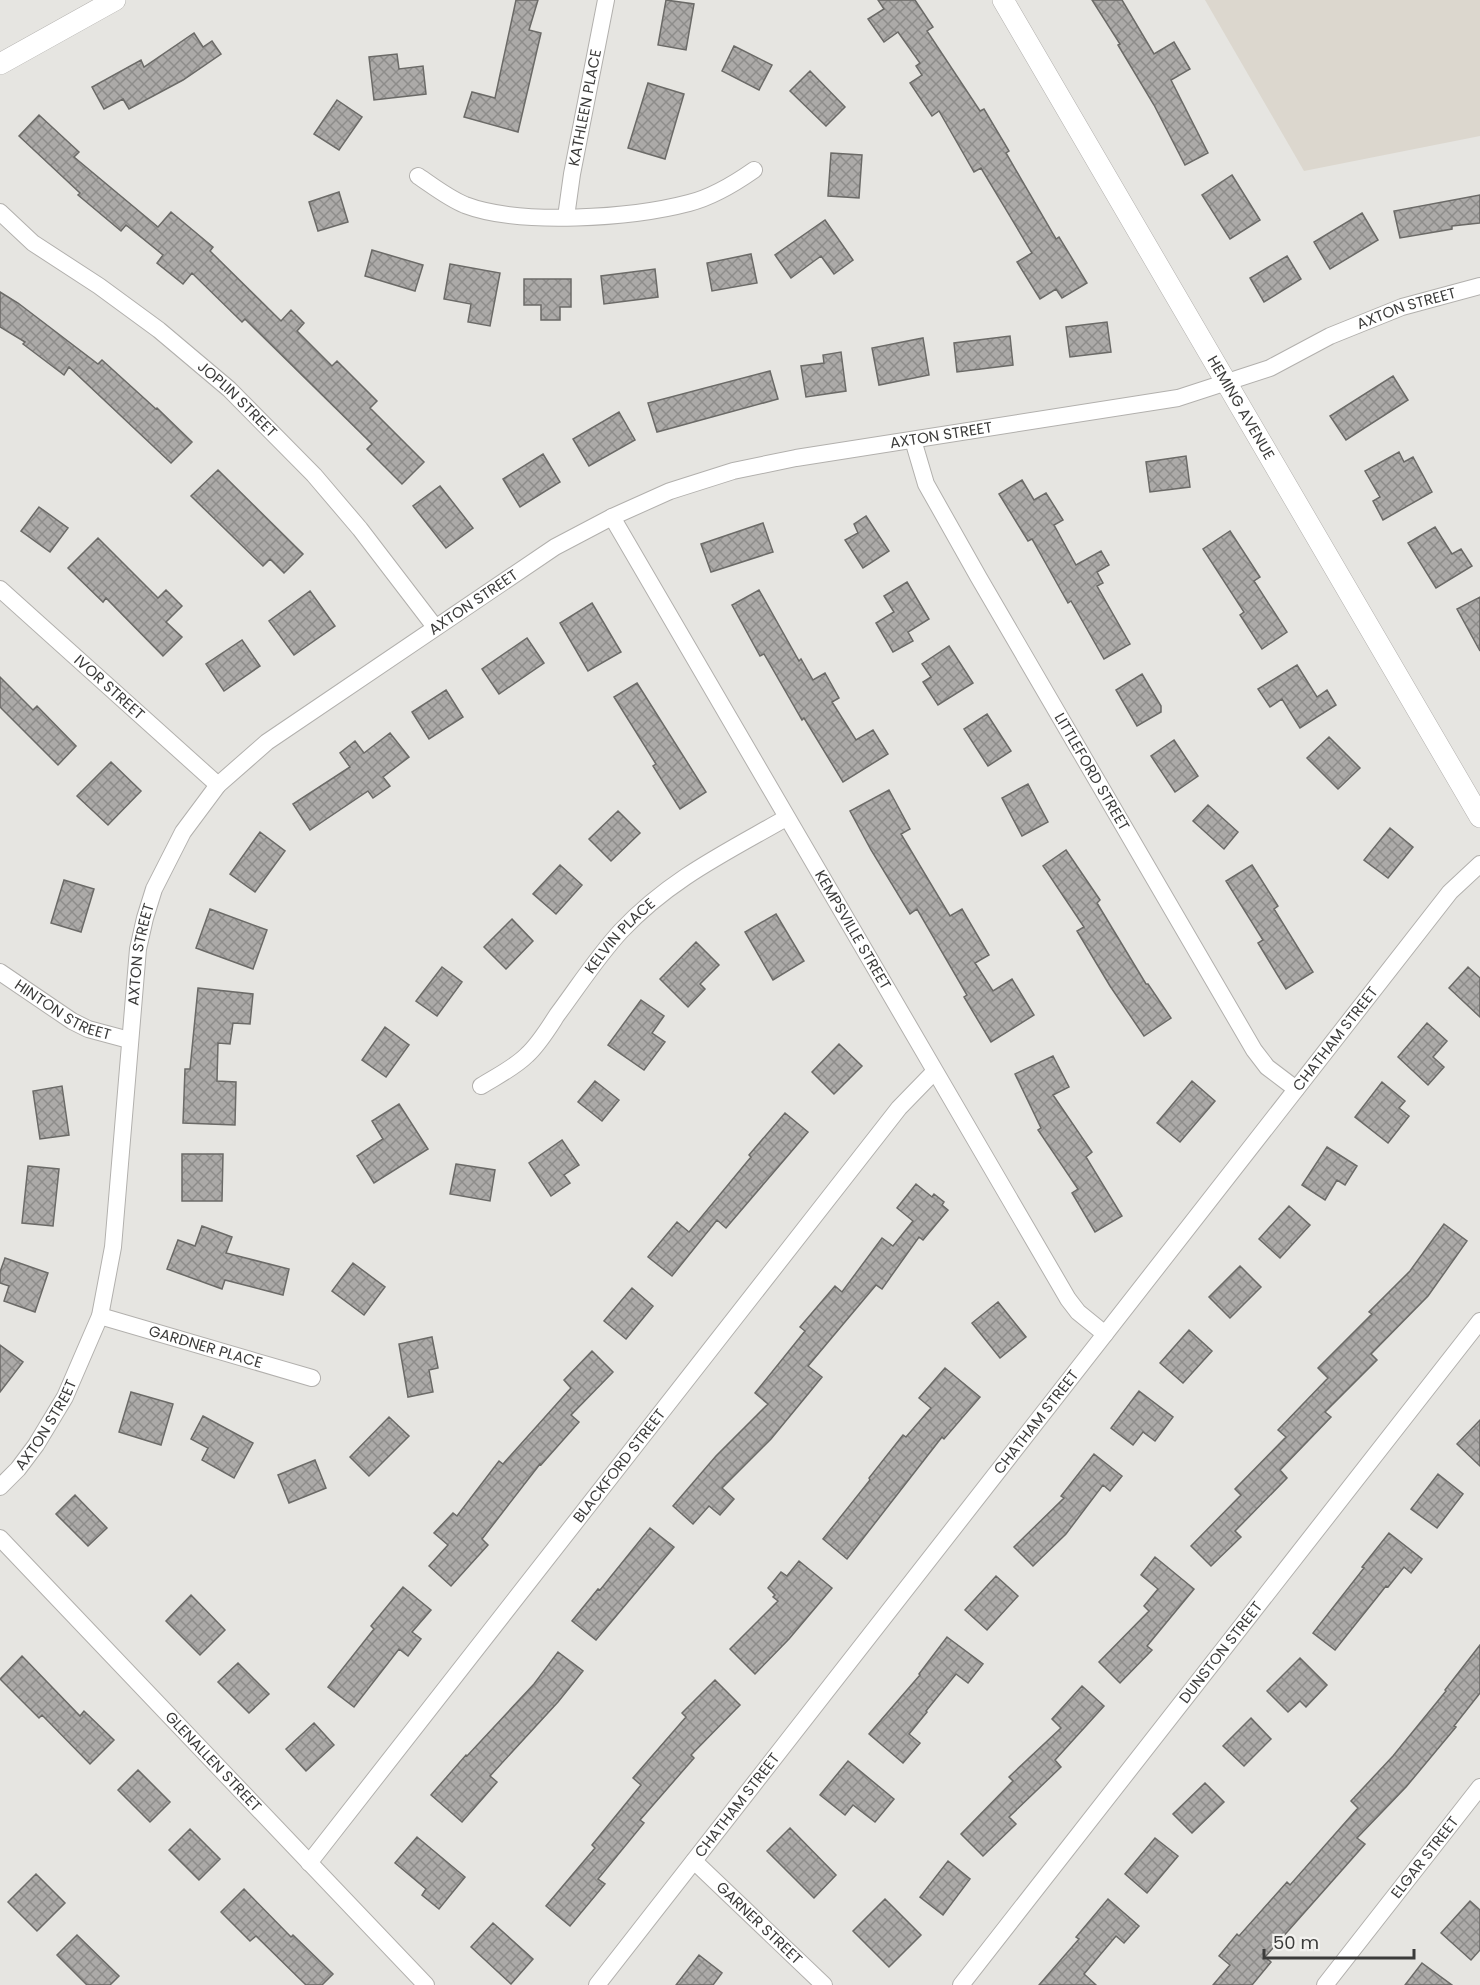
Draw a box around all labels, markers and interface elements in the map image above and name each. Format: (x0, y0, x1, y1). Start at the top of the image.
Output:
street label: KATHLEEN PLACE (563, 47, 606, 168)
street label: AXTON STREET (1353, 282, 1458, 334)
street label: HEMING AVENUE (1203, 351, 1280, 463)
street label: JOPLIN STREET (193, 356, 282, 442)
street label: AXTON STREET (888, 416, 994, 453)
street label: AXTON STREET (424, 564, 522, 640)
street label: IVOR STREET (70, 650, 150, 724)
street label: LITTLEFORD STREET (1050, 709, 1135, 834)
street label: KEMPSVILLE STREET (810, 866, 896, 993)
street label: KELVIN PLACE (579, 893, 659, 978)
street label: AXTON STREET (122, 900, 159, 1006)
street label: HINTON STREET (11, 974, 113, 1045)
street label: CHATHAM STREET (1287, 982, 1382, 1095)
street label: GARDNER PLACE (146, 1320, 265, 1373)
street label: CHATHAM STREET (988, 1365, 1083, 1478)
street label: AXTON STREET (10, 1376, 81, 1474)
street label: BLACKFORD STREET (568, 1404, 670, 1527)
street label: DUNSTON STREET (1174, 1597, 1267, 1708)
street label: GLENALLEN STREET (161, 1707, 266, 1816)
street label: CHATHAM STREET (689, 1748, 784, 1862)
street label: ELGAR STREET (1386, 1812, 1463, 1902)
street label: GARNER STREET (712, 1877, 807, 1969)
scale bar (1264, 1922, 1414, 1960)
text: 50 m (1273, 1930, 1319, 1955)

